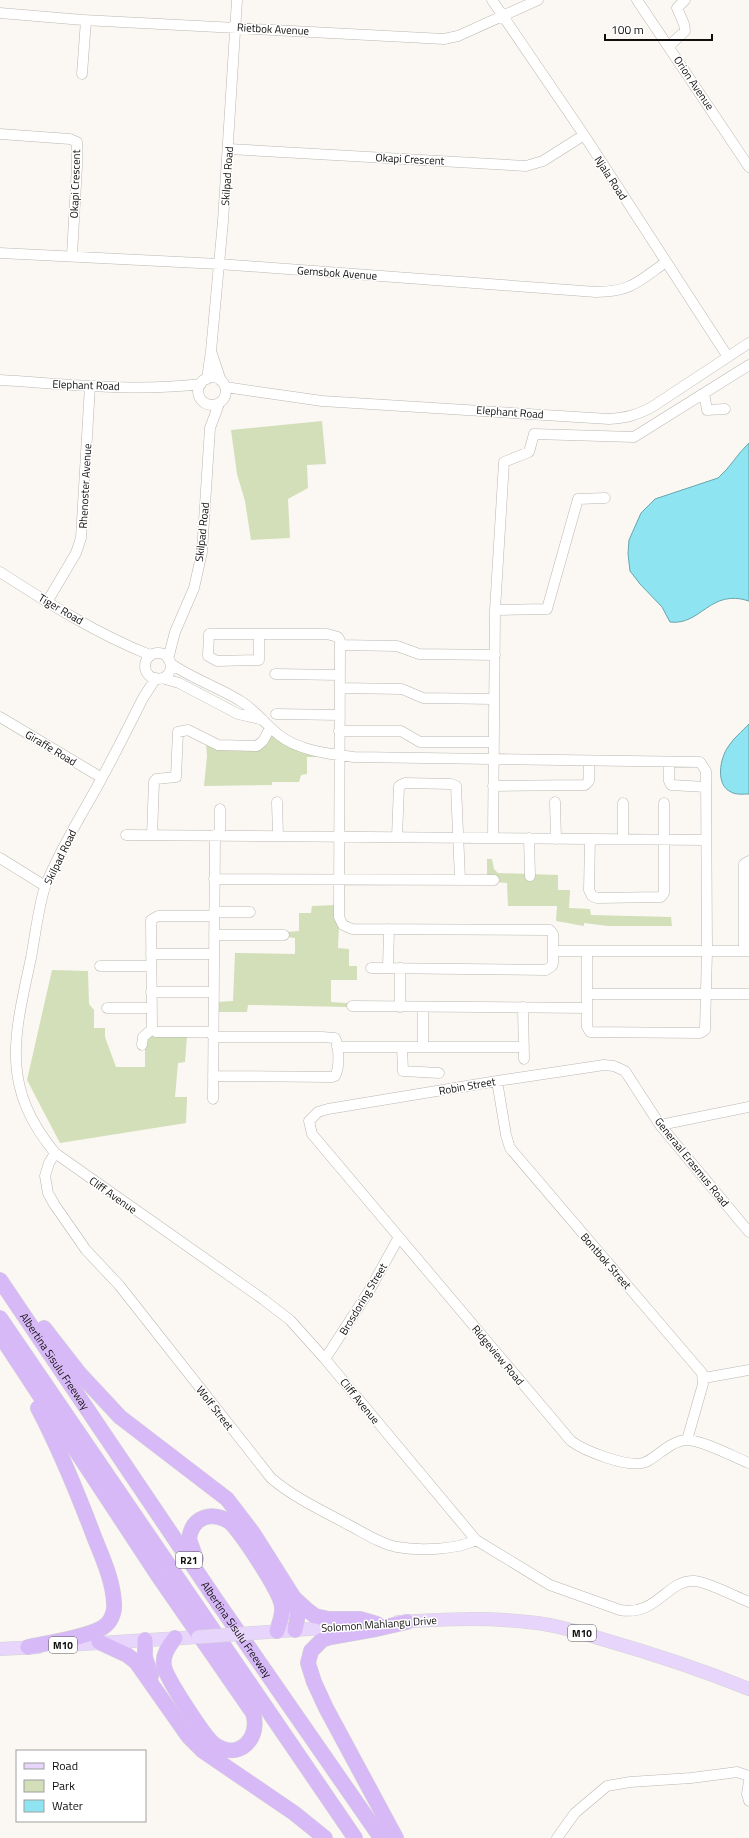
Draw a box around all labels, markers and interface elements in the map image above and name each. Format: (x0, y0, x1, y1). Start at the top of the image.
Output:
scale bar (605, 16, 712, 42)
street label: Rietbok Avenue (236, 19, 310, 39)
text: 100 m (611, 20, 644, 39)
street label: Orion Avenue (670, 53, 718, 114)
street label: Skilpad Road (217, 146, 237, 206)
street label: Okapi Crescent (66, 149, 84, 219)
street label: Okapi Crescent (375, 149, 445, 169)
street label: Njala Road (591, 153, 631, 203)
street label: Gemsbok Avenue (296, 262, 378, 284)
street label: Elephant Road (52, 376, 120, 394)
street label: Elephant Road (476, 402, 544, 422)
street label: Rhenoster Avenue (75, 443, 95, 529)
street label: Skilpad Road (191, 501, 213, 562)
street label: Tiger Road (36, 590, 87, 628)
street label: Giraffe Road (22, 726, 80, 770)
street label: Skilpad Road (40, 827, 80, 887)
street label: Robin Street (437, 1073, 497, 1099)
street label: Generaal Erasmus Road (651, 1114, 733, 1210)
street label: Cliff Avenue (86, 1173, 140, 1218)
street label: Bontbok Street (577, 1229, 635, 1293)
street label: Brosdoring Street (335, 1260, 391, 1338)
street label: Albertina Sisulu Freeway (16, 1309, 94, 1414)
street label: Ridgeview Road (468, 1322, 528, 1389)
street label: Cliff Avenue (336, 1375, 384, 1428)
street label: Wolf Street (193, 1382, 237, 1434)
road number: R21 (176, 1552, 202, 1568)
street label: Albertina Sisulu Freeway (198, 1578, 276, 1682)
street label: Solomon Mahlangu Drive (321, 1612, 438, 1636)
road number: M10 (568, 1625, 596, 1641)
road number: M10 (49, 1637, 77, 1653)
legend (16, 1750, 146, 1822)
text: Road (52, 1756, 78, 1775)
text: Park (52, 1776, 75, 1795)
text: Water (52, 1796, 83, 1815)

